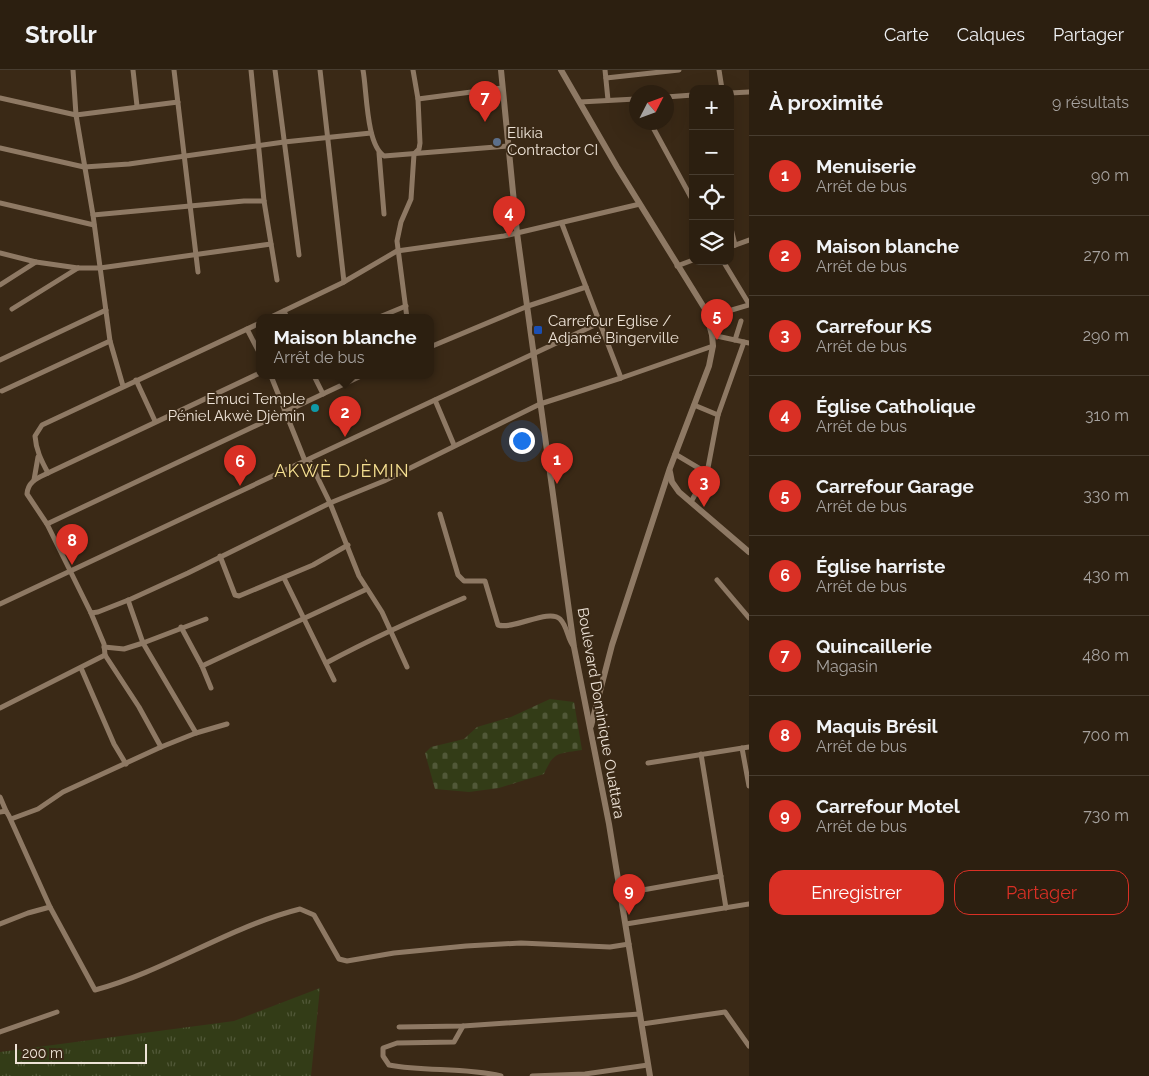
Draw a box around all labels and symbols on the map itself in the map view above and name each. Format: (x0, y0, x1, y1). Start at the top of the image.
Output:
pin: 7 (469, 81, 501, 122)
north arrow (629, 85, 674, 130)
place label: Elikia Contractor CI (507, 124, 598, 159)
marker: Elikia Contractor CI (491, 136, 503, 148)
pin: 4 (493, 196, 525, 237)
pin: 5 (701, 299, 733, 340)
place label: Carrefour Eglise / Adjamé Bingerville (548, 312, 679, 347)
marker: Carrefour Eglise / Adjamé Bingerville (532, 324, 544, 336)
place label: Emuci Temple Péniel Akwè Djèmin (168, 390, 305, 425)
pin: 2 (329, 396, 361, 437)
marker: Emuci Temple Péniel Akwè Djèmin (309, 402, 321, 414)
your location (509, 428, 535, 454)
pin: 1 (541, 443, 573, 484)
pin: 6 (224, 445, 256, 486)
district label: AKWÈ DJÈMIN (274, 459, 410, 481)
pin: 3 (688, 466, 720, 507)
pin: 8 (56, 524, 88, 565)
street label: Boulevard Dominique Ouattara (574, 606, 628, 820)
pin: 9 (613, 874, 645, 915)
scale bar (15, 1041, 148, 1064)

